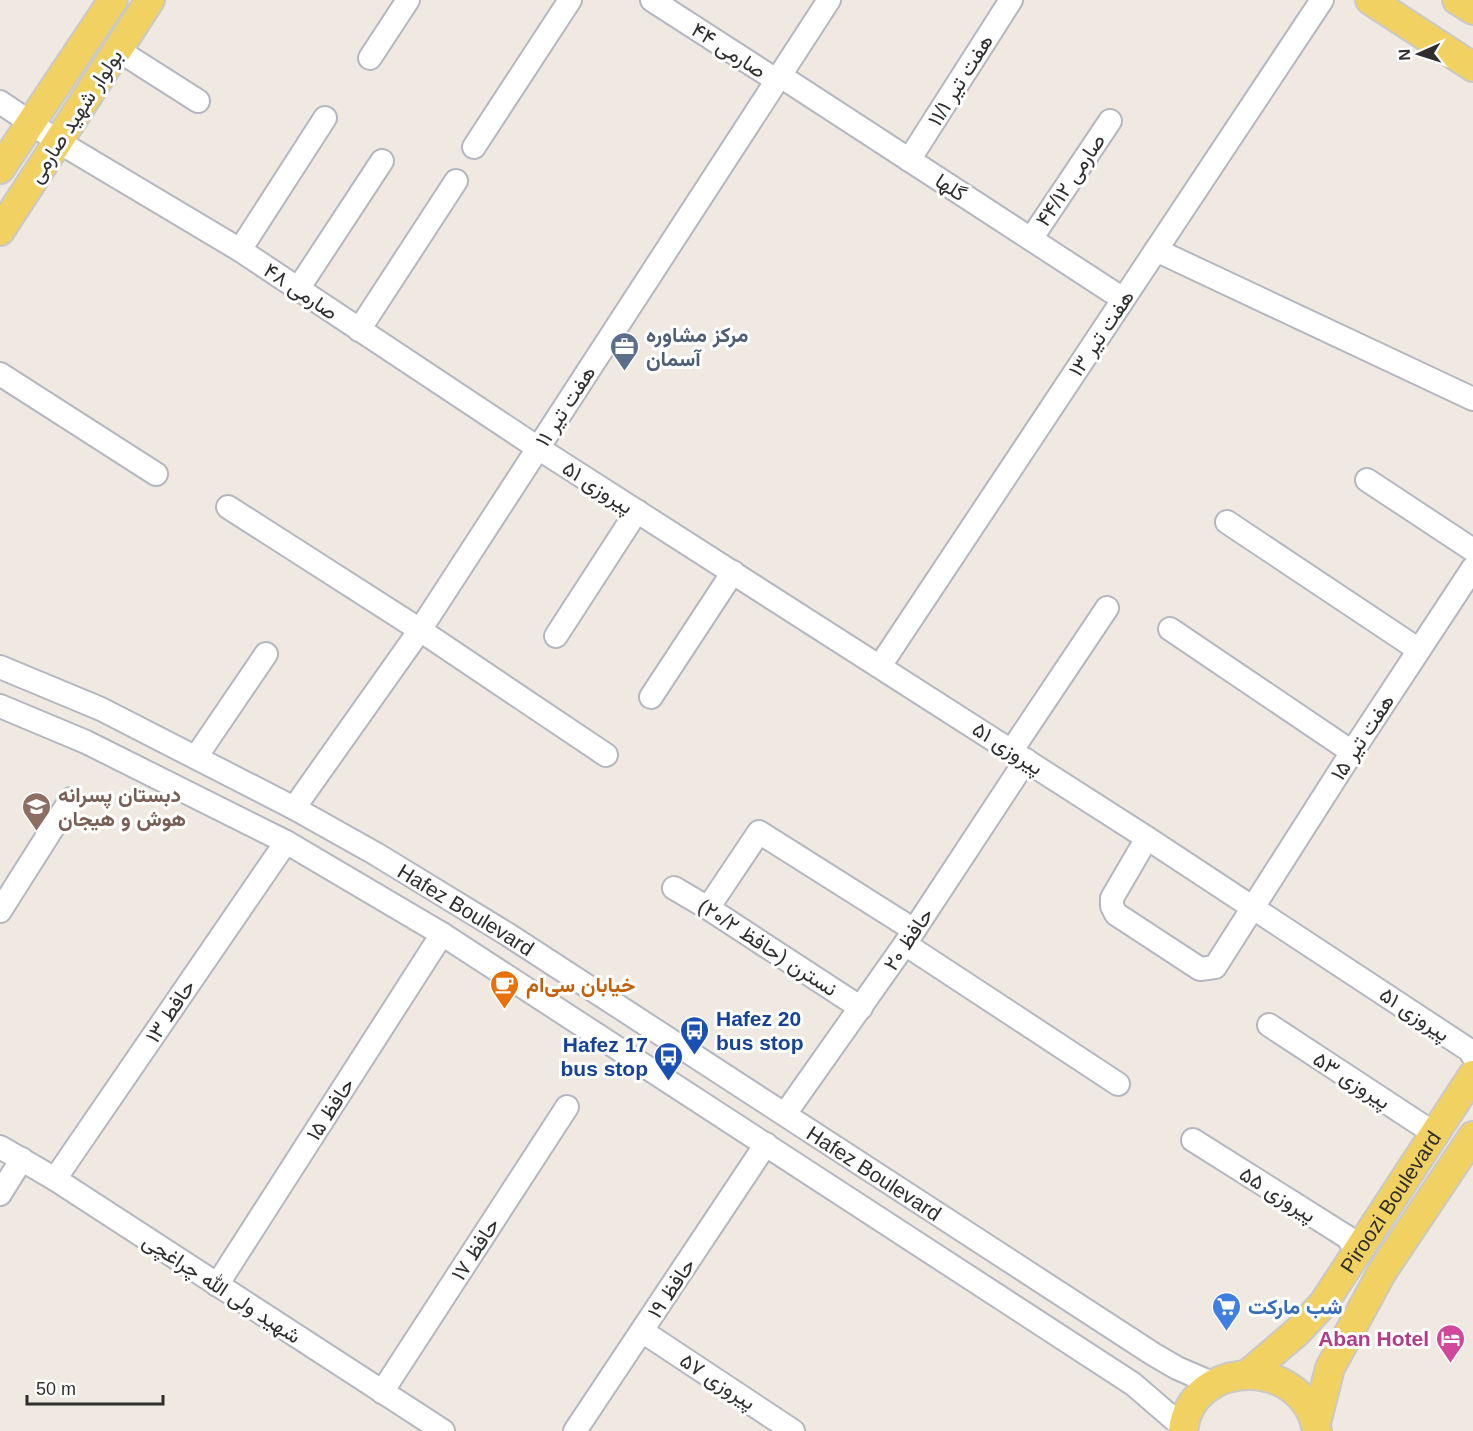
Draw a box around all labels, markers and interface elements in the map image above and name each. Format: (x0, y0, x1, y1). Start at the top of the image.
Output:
street label: صارمی ۴۴ (687, 18, 770, 84)
north arrow (1389, 24, 1449, 84)
street label: هفت تیر ۱۱/۱ (923, 30, 999, 131)
street label: بولوار شهید صارمی (23, 45, 128, 188)
text: N (1396, 49, 1413, 61)
street label: صارمی ۴۴/۱۲ (1031, 129, 1111, 232)
street label: گلها (930, 169, 971, 207)
street label: صارمی ۴۸ (259, 258, 342, 326)
street label: هفت تیر ۱۳ (1064, 286, 1140, 382)
place label: مرکز مشاوره آسمان (646, 323, 748, 371)
office icon: مرکز مشاوره آسمان (609, 330, 641, 372)
street label: هفت تیر ۱۱ (531, 361, 601, 452)
street label: پیروزی ۵۱ (557, 456, 637, 521)
street label: هفت تیر ۱۵ (1326, 690, 1400, 785)
street label: پیروزی ۵۱ (967, 717, 1047, 782)
place label: دبستان پسرانه هوش و هیجان (58, 783, 186, 832)
school or university icon: دبستان پسرانه هوش و هیجان (21, 790, 53, 832)
street label: Hafez Boulevard (394, 859, 538, 960)
street label: نسترن (حافظ ۲۰/۲) (693, 894, 842, 1002)
street label: حافظ ۲۰ (879, 903, 937, 975)
cafe icon: خیابان سی‌ام (489, 968, 521, 1010)
place label: خیابان سی‌ام (526, 973, 635, 999)
street label: حافط ۱۳ (141, 975, 199, 1047)
street label: پیروزی ۵۱ (1374, 982, 1454, 1048)
place label: Hafez 20 bus stop (716, 1007, 804, 1054)
bus stop icon: Hafez 20 bus stop (679, 1014, 711, 1056)
place label: Hafez 17 bus stop (561, 1033, 648, 1080)
bus stop icon: Hafez 17 bus stop (653, 1040, 685, 1082)
street label: پیروزی ۵۳ (1308, 1047, 1395, 1116)
street label: حافظ ۱۵ (301, 1074, 359, 1144)
street label: Hafez Boulevard (803, 1121, 946, 1225)
street label: Piroozi Boulevard (1335, 1127, 1445, 1277)
street label: پیروزی ۵۵ (1234, 1162, 1320, 1229)
street label: حافظ ۱۷ (446, 1214, 504, 1284)
street label: شهید ولی الله چراغچی (137, 1228, 306, 1350)
street label: حافظ ۱۹ (643, 1254, 699, 1322)
supermarket icon: شب مارکت (1211, 1290, 1243, 1332)
place label: شب مارکت (1248, 1295, 1342, 1320)
hotel icon: Aban Hotel (1434, 1322, 1466, 1364)
place label: Aban Hotel (1318, 1327, 1429, 1350)
street label: پیروزی ۵۷ (674, 1348, 760, 1416)
scale bar (27, 1368, 164, 1406)
text: 50 m (36, 1379, 76, 1399)

